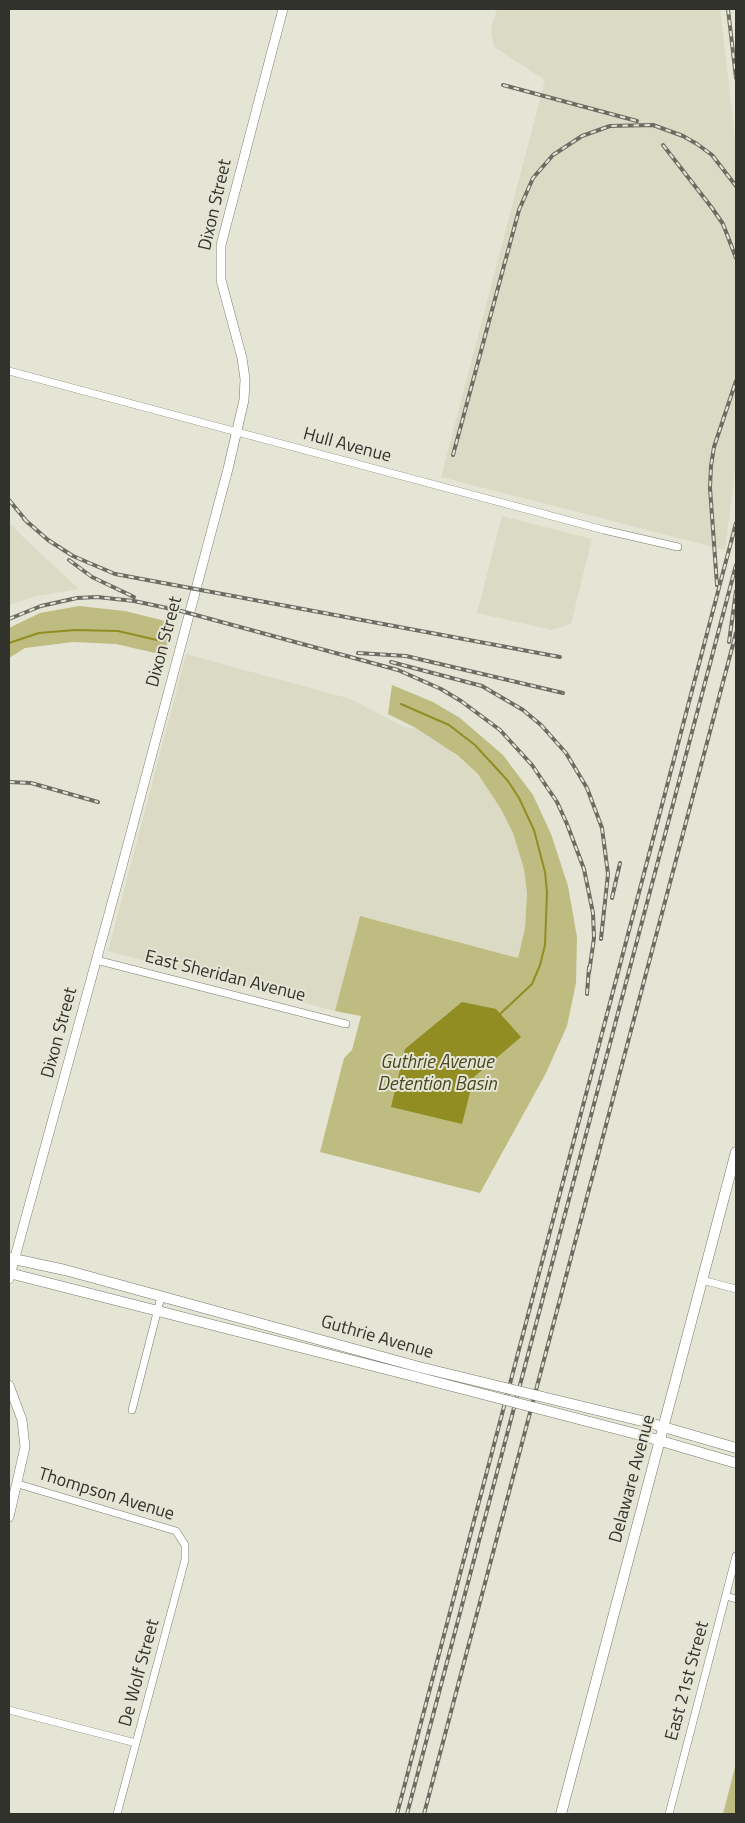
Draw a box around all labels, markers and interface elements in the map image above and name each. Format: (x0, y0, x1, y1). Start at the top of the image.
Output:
street label: Dixon Street (195, 157, 237, 253)
street label: Hull Avenue (301, 424, 393, 468)
street label: Dixon Street (143, 594, 187, 690)
street label: East Sheridan Avenue (142, 947, 308, 1007)
street label: Dixon Street (38, 985, 82, 1081)
water label: Guthrie Avenue Detention Basin (377, 1052, 497, 1096)
street label: Guthrie Avenue (318, 1312, 436, 1364)
street label: Delaware Avenue (605, 1412, 661, 1546)
street label: Thompson Avenue (35, 1464, 177, 1526)
street label: De Wolf Street (115, 1617, 165, 1729)
street label: East 21st Street (662, 1619, 714, 1743)

